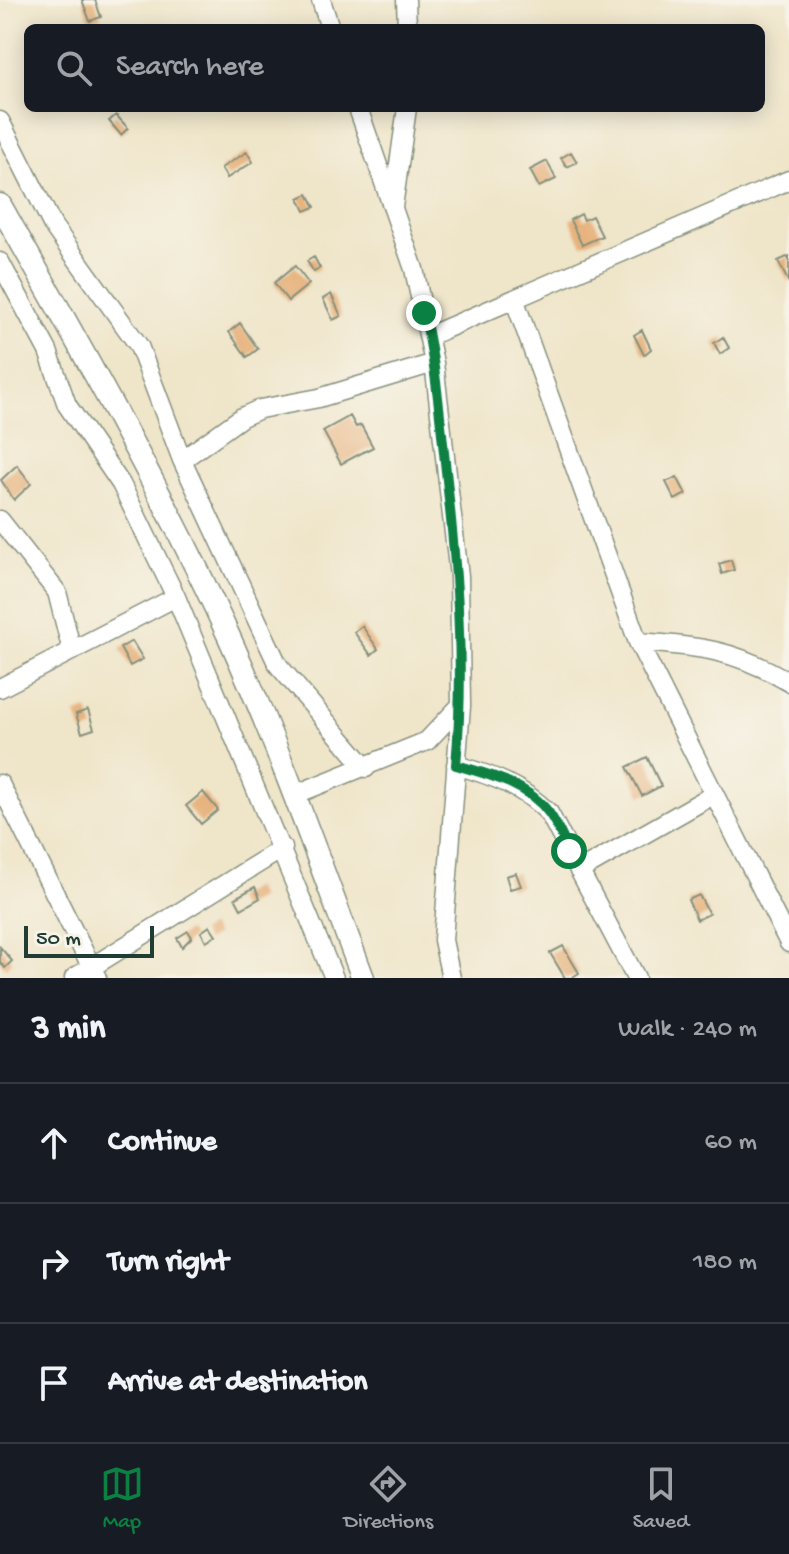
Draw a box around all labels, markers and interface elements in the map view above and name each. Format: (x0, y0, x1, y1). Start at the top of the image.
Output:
search box (24, 24, 765, 112)
icon: search (52, 46, 96, 90)
text: Search here (116, 51, 264, 86)
route end (406, 295, 442, 331)
route start (551, 833, 587, 869)
scale bar (24, 922, 154, 958)
text: 50 m (36, 927, 81, 953)
text: 3 min (32, 1010, 105, 1050)
text: Walk · 240 m (618, 1015, 757, 1046)
icon: ahead (32, 1121, 76, 1165)
text: Continue (108, 1126, 217, 1161)
text: 60 m (704, 1128, 757, 1159)
icon: right (32, 1241, 76, 1285)
text: Turn right (108, 1246, 228, 1281)
text: 180 m (693, 1248, 757, 1279)
icon: arrive (32, 1361, 76, 1405)
text: Arrive at destination (108, 1366, 368, 1401)
tab: Map (100, 1462, 144, 1536)
tab: Directions (344, 1462, 433, 1536)
tab: Saved (633, 1462, 689, 1536)

